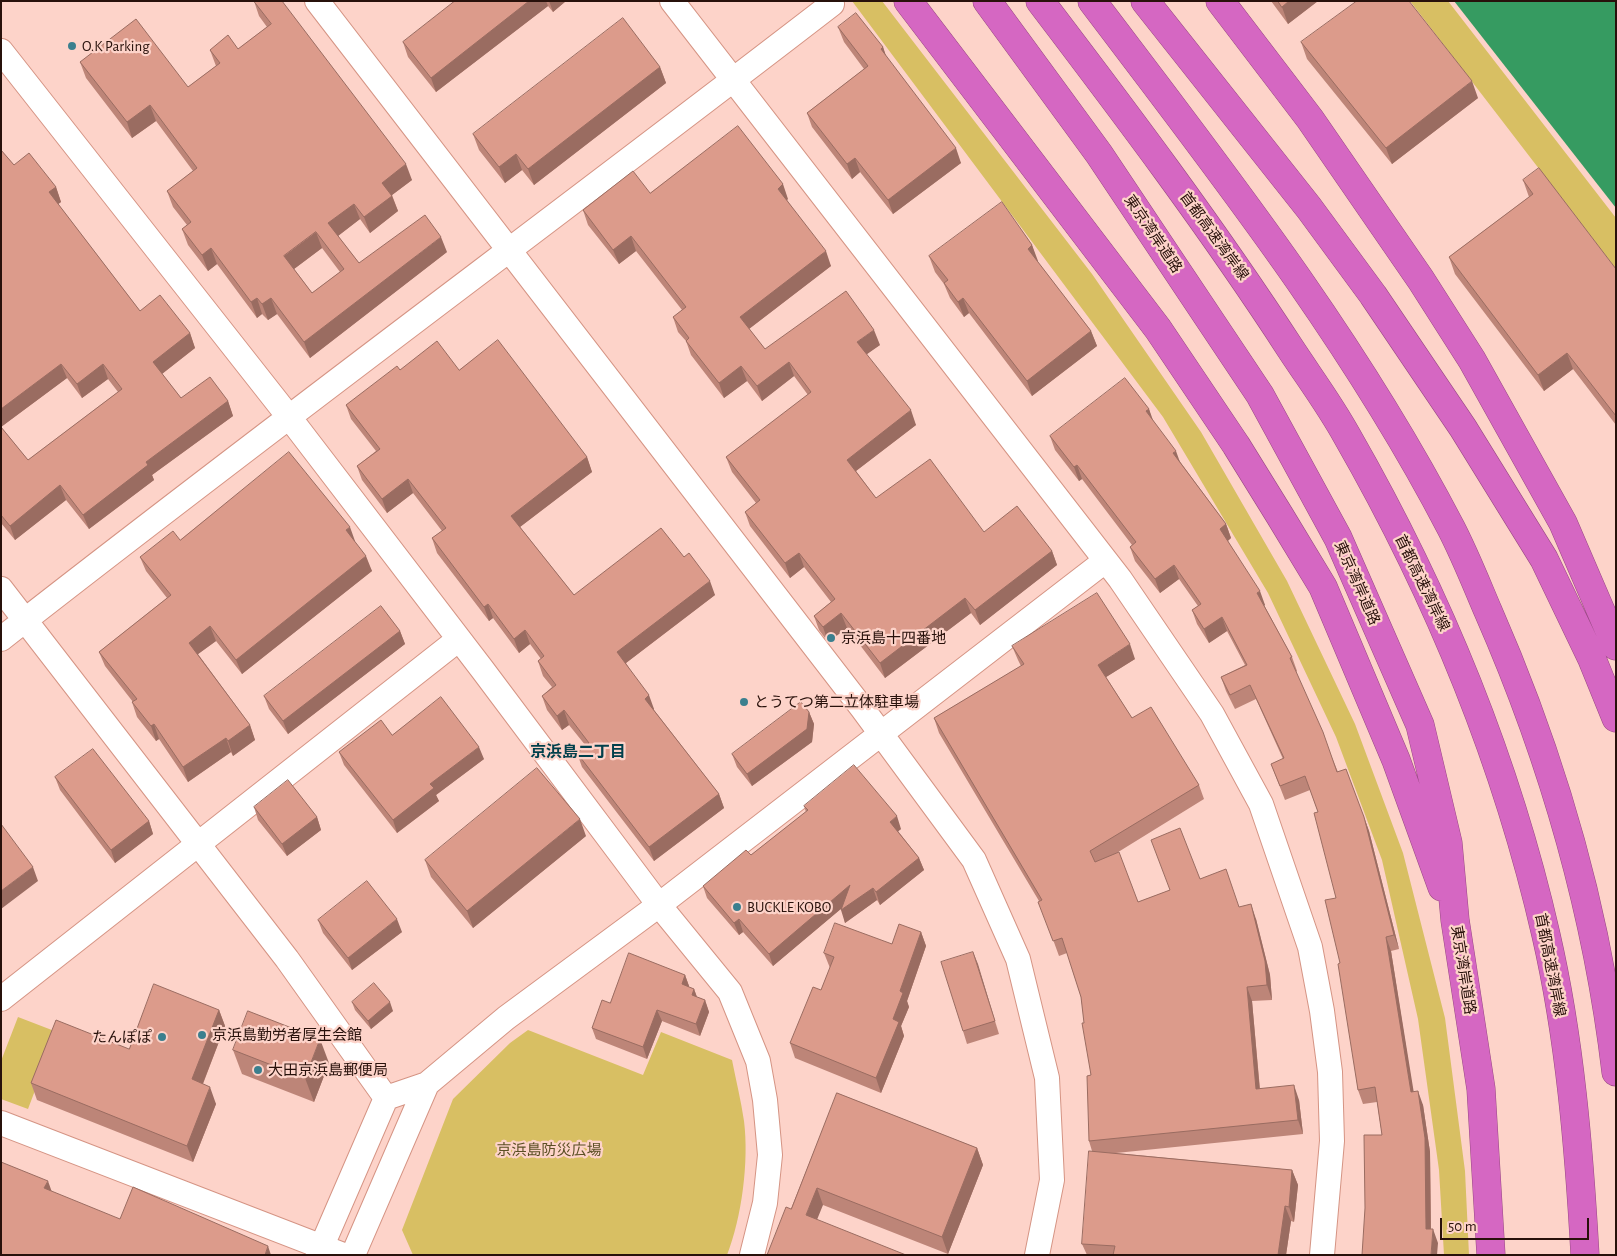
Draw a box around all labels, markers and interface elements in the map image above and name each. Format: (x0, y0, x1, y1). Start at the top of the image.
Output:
place label: O.K Parking (82, 37, 150, 55)
marker: O.K Parking (66, 40, 78, 52)
street label: 首都高速湾岸線 (1176, 188, 1252, 284)
street label: 東京湾岸道路 (1120, 192, 1186, 276)
street label: 首都高速湾岸線 (1391, 532, 1453, 634)
street label: 東京湾岸道路 (1330, 538, 1384, 628)
place label: 京浜島十四番地 (841, 629, 946, 647)
marker: 京浜島十四番地 (825, 632, 837, 644)
place label: とうてつ第二立体駐車場 (754, 693, 919, 711)
marker: とうてつ第二立体駐車場 (738, 696, 750, 708)
district label: 京浜島二丁目 (530, 742, 626, 762)
place label: BUCKLE KOBO (747, 898, 831, 916)
marker: BUCKLE KOBO (731, 901, 743, 913)
street label: 首都高速湾岸線 (1531, 912, 1569, 1018)
street label: 東京湾岸道路 (1447, 924, 1479, 1016)
place label: 京浜島勤労者厚生会館 (212, 1026, 362, 1044)
place label: たんぽぽ (92, 1028, 152, 1046)
marker: 京浜島勤労者厚生会館 (196, 1029, 208, 1041)
marker: たんぽぽ (156, 1031, 168, 1043)
place label: 大田京浜島郵便局 (268, 1061, 388, 1079)
marker: 大田京浜島郵便局 (252, 1064, 264, 1076)
park label: 京浜島防災広場 (497, 1141, 601, 1159)
scale bar (1442, 1208, 1591, 1240)
text: 50 m (1448, 1219, 1477, 1234)

